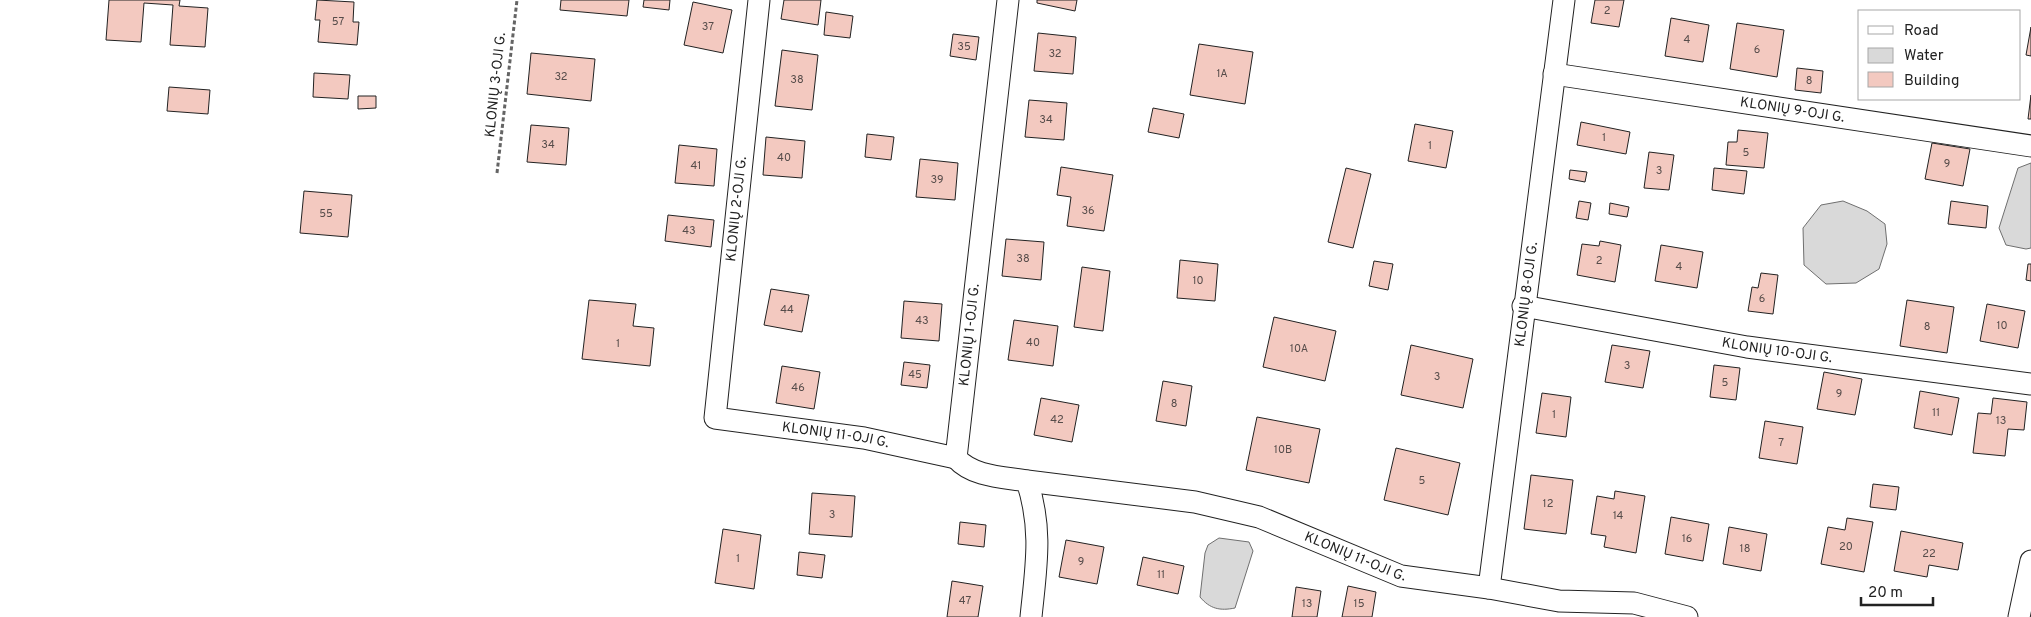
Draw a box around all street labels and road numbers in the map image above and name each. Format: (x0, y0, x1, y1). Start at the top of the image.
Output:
street label: KLONIŲ 3-OJI G. (482, 32, 510, 138)
street label: KLONIŲ 9-OJI G. (1739, 94, 1846, 126)
street label: KLONIŲ 2-OJI G. (723, 156, 751, 262)
street label: KLONIŲ 8-OJI G. (1511, 241, 1542, 348)
street label: KLONIŲ 1-OJI G. (956, 283, 984, 387)
street label: KLONIŲ 10-OJI G. (1720, 334, 1833, 367)
street label: KLONIŲ 11-OJI G. (781, 419, 891, 452)
street label: KLONIŲ 11-OJI G. (1302, 528, 1406, 585)

